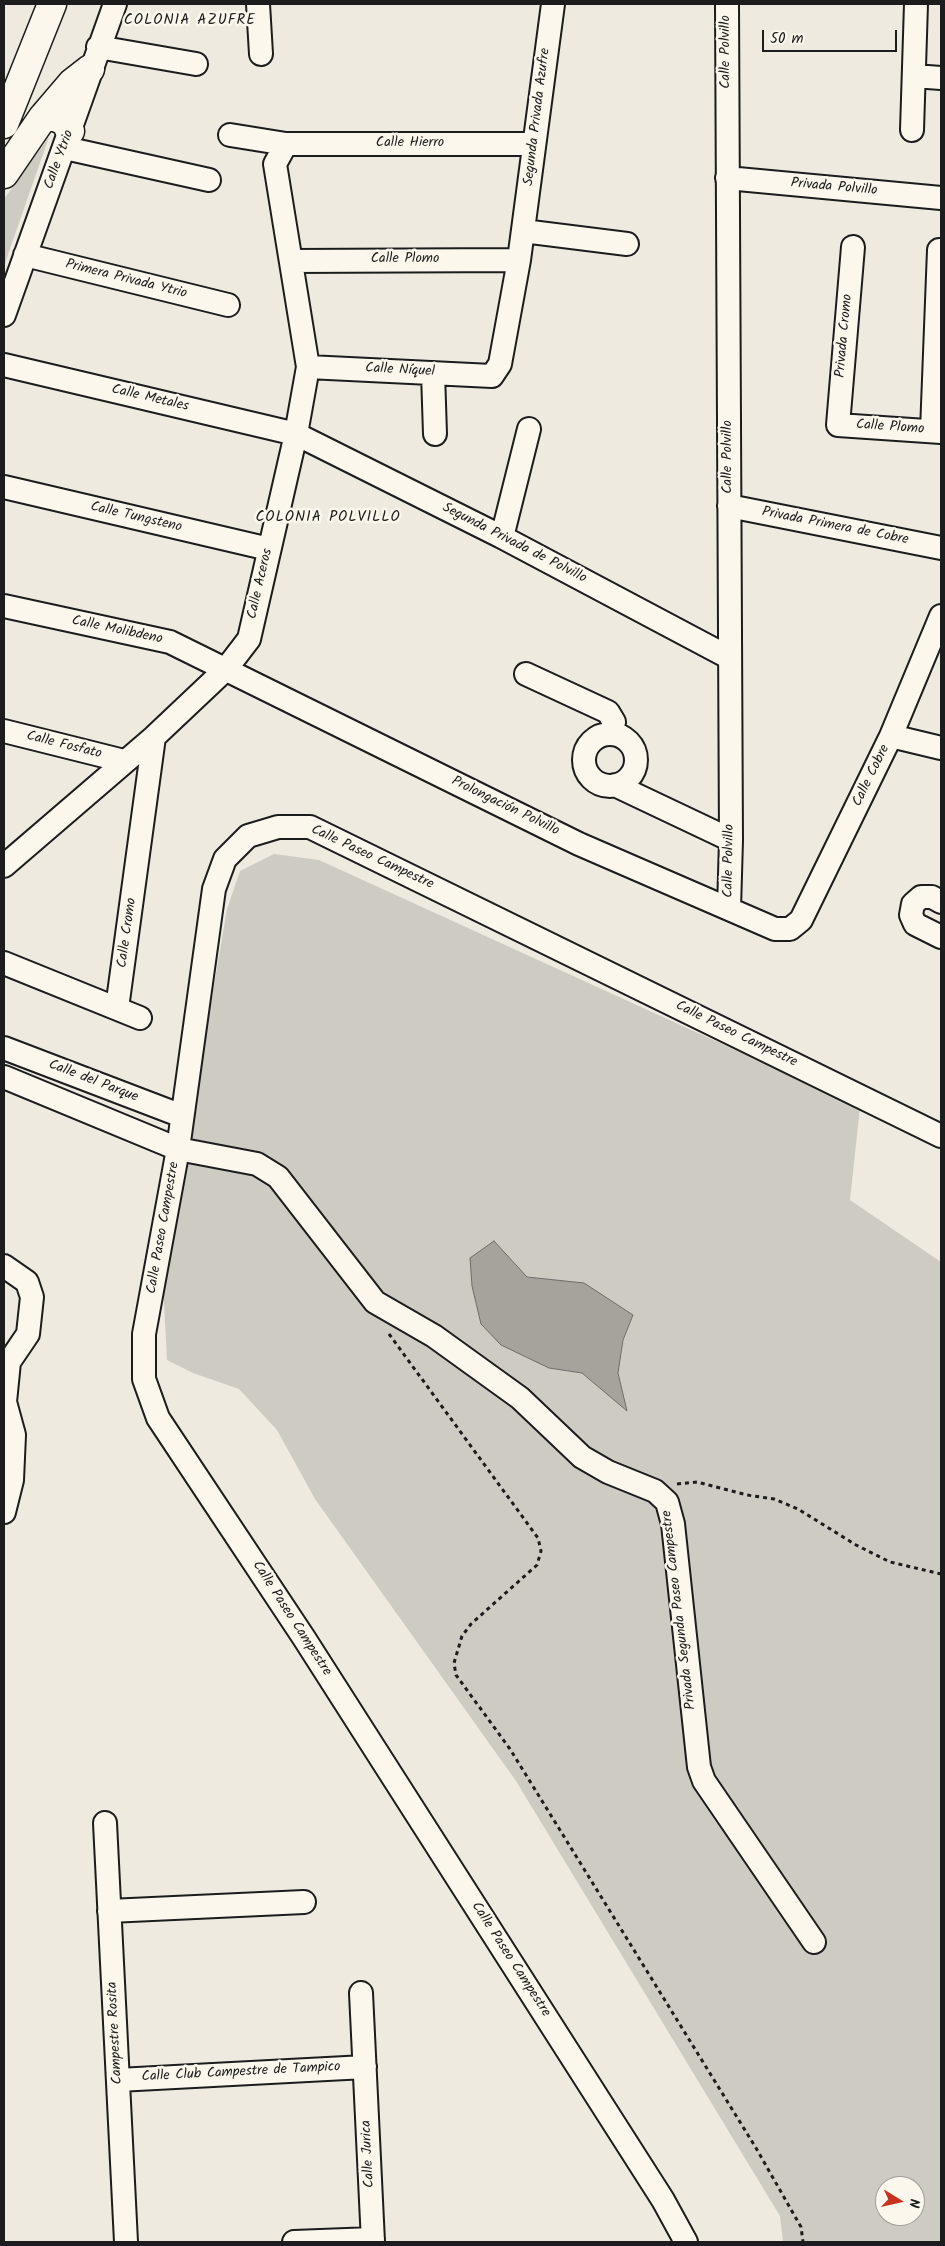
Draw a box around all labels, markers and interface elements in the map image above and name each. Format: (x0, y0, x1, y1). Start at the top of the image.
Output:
district label: COLONIA AZUFRE (122, 12, 258, 30)
street label: Calle Polvillo (719, 15, 735, 89)
scale bar (765, 20, 900, 52)
text: 50 m (770, 27, 804, 51)
street label: Segunda Privada Azufre (521, 47, 555, 187)
street label: Calle Ytrio (42, 128, 78, 192)
street label: Calle Hierro (376, 136, 444, 152)
street label: Privada Polvillo (790, 176, 878, 200)
street label: Calle Plomo (371, 252, 439, 268)
street label: Primera Privada Ytrio (63, 257, 189, 303)
street label: Privada Cromo (833, 293, 857, 379)
street label: Calle Níquel (365, 361, 435, 381)
street label: Calle Metales (110, 382, 190, 416)
street label: Calle Plomo (855, 417, 925, 439)
street label: Calle Polvillo (721, 420, 737, 494)
street label: Calle Tungsteno (89, 499, 183, 537)
street label: Segunda Privada de Polvillo (439, 500, 589, 588)
street label: Privada Primera de Cobre (760, 505, 910, 549)
district label: COLONIA POLVILLO (253, 509, 403, 527)
street label: Calle Aceros (245, 547, 277, 621)
street label: Calle Molibdeno (70, 613, 164, 649)
street label: Calle Fosfato (25, 729, 103, 763)
street label: Calle Cobre (850, 742, 894, 810)
street label: Prolongación Polvillo (448, 774, 562, 840)
street label: Calle Paseo Campestre (308, 822, 436, 894)
street label: Calle Polvillo (721, 824, 739, 898)
street label: Calle Cromo (115, 897, 141, 969)
street label: Calle Paseo Campestre (672, 998, 800, 1072)
street label: Calle del Parque (46, 1057, 140, 1107)
street label: Calle Paseo Campestre (144, 1161, 184, 1295)
street label: Privada Segunda Paseo Campestre (659, 1509, 701, 1711)
street label: Calle Paseo Campestre (248, 1558, 334, 1680)
street label: Calle Paseo Campestre (467, 1899, 553, 2021)
street label: Campestre Rosita (105, 1981, 127, 2085)
street label: Calle Club Campestre de Tampico (141, 2059, 341, 2087)
street label: Calle Jurica (359, 2120, 379, 2188)
north arrow (875, 2176, 925, 2226)
text: N (902, 2197, 925, 2209)

